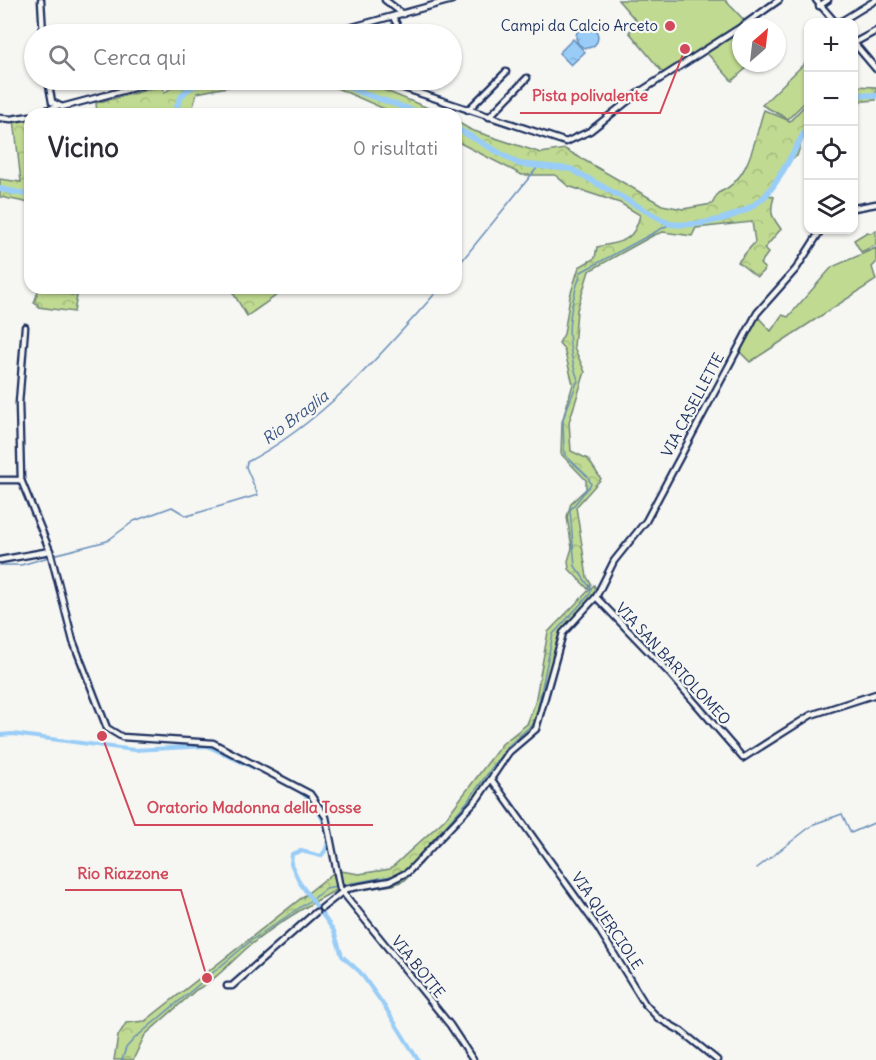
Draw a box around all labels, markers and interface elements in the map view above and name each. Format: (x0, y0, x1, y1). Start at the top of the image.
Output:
place label: Campi da Calcio Arceto (501, 16, 658, 35)
north arrow (732, 18, 786, 72)
map controls (804, 18, 858, 234)
button: + (804, 18, 858, 72)
marker: Campi da Calcio Arceto (663, 19, 677, 33)
search box (24, 24, 462, 90)
icon: search (45, 41, 78, 74)
text: Cerca qui (93, 43, 186, 71)
button: − (804, 72, 858, 126)
callout: Pista polivalente (520, 79, 660, 113)
text: Pista polivalente (532, 85, 648, 106)
button: locate (804, 126, 858, 180)
text: Vicino (48, 131, 119, 164)
text: 0 risultati (353, 135, 438, 160)
button: layers (804, 180, 858, 234)
street label: VIA CASELLETTE (657, 349, 728, 460)
water label: Rio Braglia (258, 385, 333, 448)
street label: VIA SAN BARTOLOMEO (612, 599, 735, 729)
callout: Oratorio Madonna della Tosse (135, 791, 373, 825)
text: Oratorio Madonna della Tosse (147, 797, 362, 817)
callout: Rio Riazzone (65, 856, 181, 890)
text: Rio Riazzone (77, 863, 169, 883)
street label: VIA QUERCIOLE (568, 868, 647, 973)
street label: VIA BOTTE (388, 932, 449, 1002)

